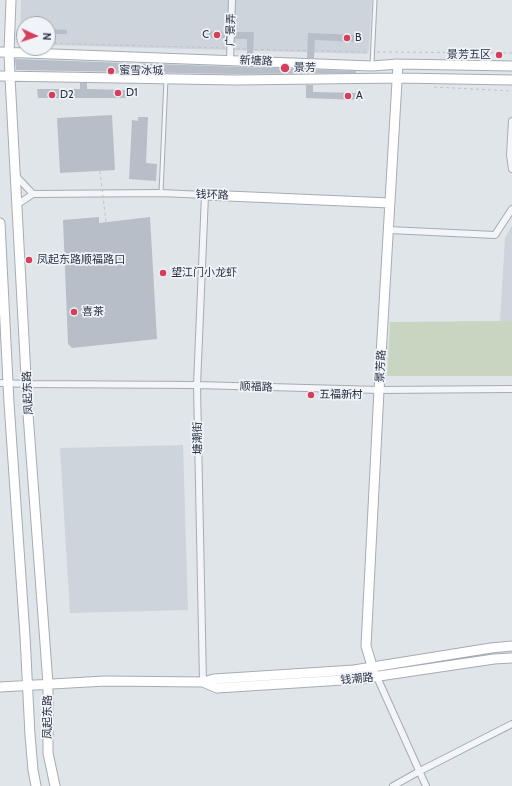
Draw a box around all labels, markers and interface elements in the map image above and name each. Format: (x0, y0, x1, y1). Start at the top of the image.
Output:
street label: 广景弄 (224, 13, 238, 47)
north arrow (16, 16, 56, 56)
place label: C (202, 28, 209, 42)
marker: C (212, 30, 222, 40)
place label: B (355, 31, 362, 45)
text: N (40, 32, 54, 41)
marker: B (342, 33, 352, 43)
place label: 景芳五区 (447, 48, 491, 62)
marker: 景芳五区 (494, 50, 504, 60)
street label: 新塘路 (239, 54, 273, 68)
place label: 景芳 (294, 61, 316, 75)
marker: 景芳 (279, 62, 291, 74)
place label: 蜜雪冰城 (119, 64, 163, 78)
marker: 蜜雪冰城 (106, 66, 116, 76)
place label: D1 (126, 86, 138, 100)
place label: D2 (60, 88, 74, 102)
marker: D1 (113, 88, 123, 98)
place label: A (356, 89, 363, 103)
marker: D2 (47, 90, 57, 100)
marker: A (343, 91, 353, 101)
street label: 钱环路 (195, 188, 229, 202)
place label: 凤起东路顺福路口 (37, 253, 125, 267)
marker: 凤起东路顺福路口 (24, 255, 34, 265)
place label: 望江门小龙虾 (171, 266, 237, 280)
marker: 望江门小龙虾 (158, 268, 168, 278)
place label: 喜茶 (82, 305, 104, 319)
marker: 喜茶 (69, 307, 79, 317)
street label: 景芳路 (374, 349, 388, 383)
street label: 凤起东路 (20, 371, 36, 415)
street label: 顺福路 (239, 380, 273, 394)
place label: 五福新村 (319, 388, 363, 402)
marker: 五福新村 (306, 390, 316, 400)
street label: 塘潮街 (191, 421, 205, 455)
street label: 钱潮路 (340, 671, 374, 687)
street label: 凤起东路 (41, 695, 55, 739)

